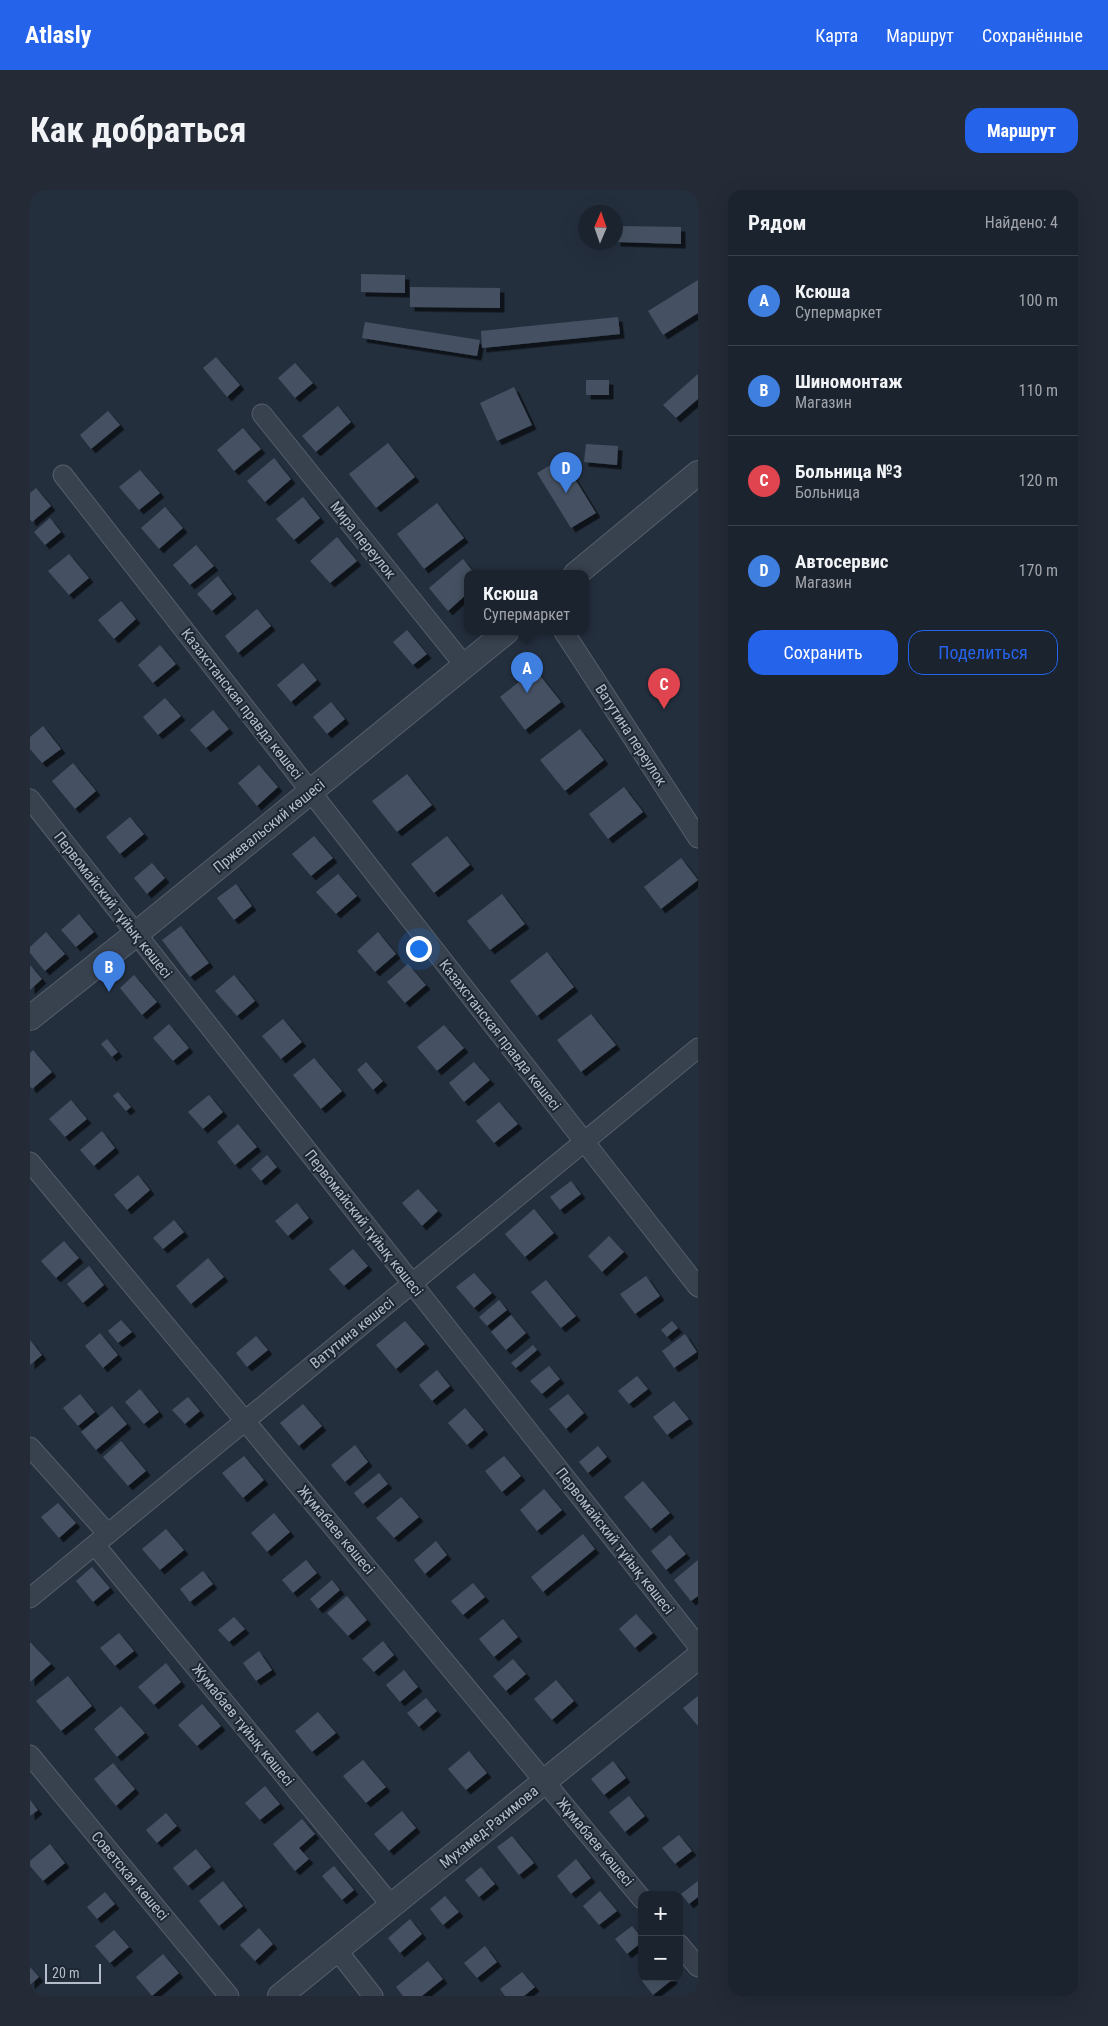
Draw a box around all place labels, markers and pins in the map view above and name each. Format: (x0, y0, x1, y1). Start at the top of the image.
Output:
pin: D (550, 452, 582, 493)
pin: A (511, 652, 543, 693)
pin: C (648, 668, 680, 709)
pin: B (93, 951, 125, 992)

